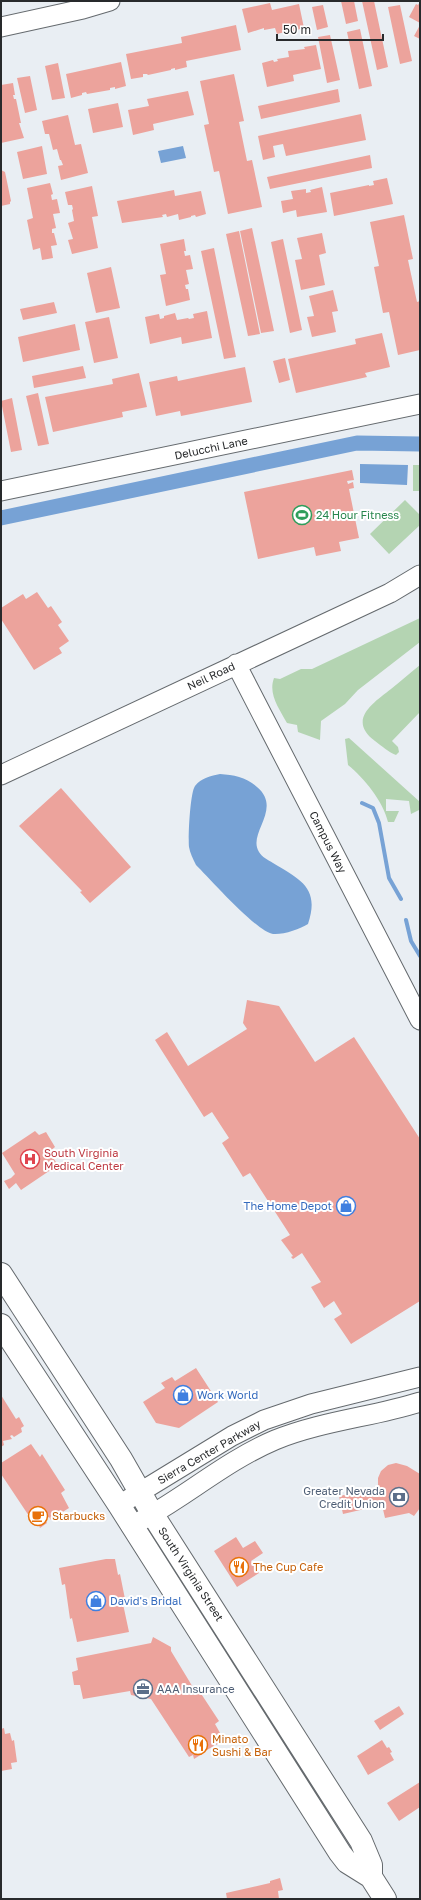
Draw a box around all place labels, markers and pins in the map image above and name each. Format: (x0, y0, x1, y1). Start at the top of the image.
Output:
sports icon: 24 Hour Fitness (291, 504, 313, 526)
place label: 24 Hour Fitness (316, 508, 399, 521)
place label: South Virginia Medical Center (44, 1146, 124, 1172)
hospital icon: South Virginia Medical Center (19, 1148, 41, 1170)
shop icon: The Home Depot (335, 1195, 357, 1217)
place label: The Home Depot (244, 1199, 332, 1212)
shop icon: Work World (172, 1384, 194, 1406)
place label: Work World (197, 1388, 258, 1401)
place label: Greater Nevada Credit Union (303, 1484, 385, 1510)
bank icon: Greater Nevada Credit Union (388, 1486, 410, 1508)
cafe icon: Starbucks (27, 1505, 49, 1527)
place label: Starbucks (52, 1509, 105, 1522)
restaurant icon: The Cup Cafe (228, 1556, 250, 1578)
place label: The Cup Cafe (253, 1560, 323, 1573)
shop icon: David's Bridal (85, 1590, 107, 1612)
place label: David's Bridal (110, 1594, 182, 1607)
office icon: AAA Insurance (132, 1678, 154, 1700)
place label: AAA Insurance (157, 1682, 235, 1695)
place label: Minato Sushi & Bar (212, 1732, 273, 1758)
restaurant icon: Minato Sushi & Bar (187, 1734, 209, 1756)

